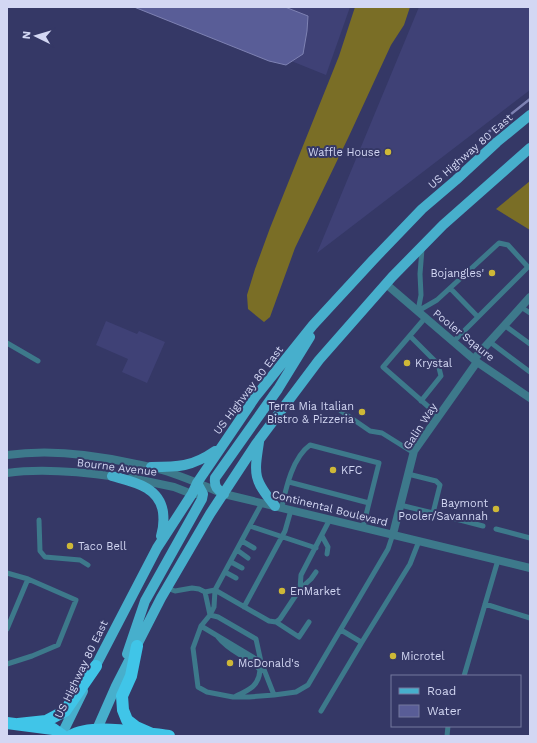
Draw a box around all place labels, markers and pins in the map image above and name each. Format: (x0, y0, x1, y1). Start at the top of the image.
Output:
place label: Waffle House (308, 146, 380, 159)
marker: Waffle House (383, 147, 393, 157)
place label: Bojangles' (430, 267, 484, 280)
marker: Bojangles' (487, 268, 497, 278)
place label: Krystal (415, 357, 453, 370)
marker: Krystal (402, 358, 412, 368)
place label: Terra Mia Italian Bistro & Pizzeria (267, 400, 354, 426)
marker: Terra Mia Italian Bistro & Pizzeria (357, 407, 367, 417)
place label: KFC (341, 464, 363, 477)
marker: KFC (328, 465, 338, 475)
place label: Baymont Pooler/Savannah (398, 497, 488, 523)
marker: Baymont Pooler/Savannah (491, 504, 501, 514)
place label: Taco Bell (78, 540, 127, 553)
marker: Taco Bell (65, 541, 75, 551)
place label: EnMarket (290, 585, 341, 598)
marker: EnMarket (277, 586, 287, 596)
place label: Microtel (401, 650, 445, 663)
marker: Microtel (388, 651, 398, 661)
place label: McDonald's (238, 657, 300, 670)
marker: McDonald's (225, 658, 235, 668)

